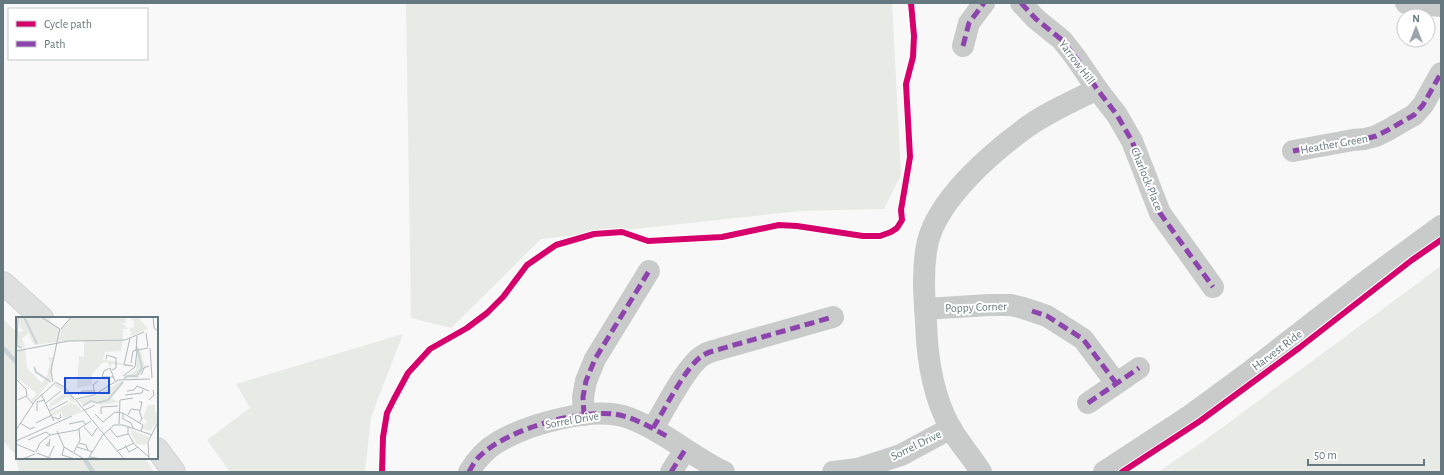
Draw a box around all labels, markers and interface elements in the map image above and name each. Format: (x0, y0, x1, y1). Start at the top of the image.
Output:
legend (8, 8, 148, 60)
north arrow (1396, 8, 1436, 48)
text: N (1412, 13, 1420, 24)
text: Cycle path (44, 18, 92, 31)
text: Path (44, 38, 66, 50)
street label: Yarrow Hill (1057, 38, 1097, 86)
street label: Heather Green (1299, 132, 1369, 156)
street label: Charlock Place (1129, 145, 1165, 213)
street label: Poppy Corner (945, 300, 1007, 315)
inset map (16, 317, 158, 459)
street label: Harvest Ride (1250, 327, 1304, 373)
street label: Sorrel Drive (544, 409, 600, 431)
street label: Sorrel Drive (889, 428, 943, 462)
scale bar (1308, 441, 1424, 467)
text: 50 m (1314, 449, 1337, 461)

